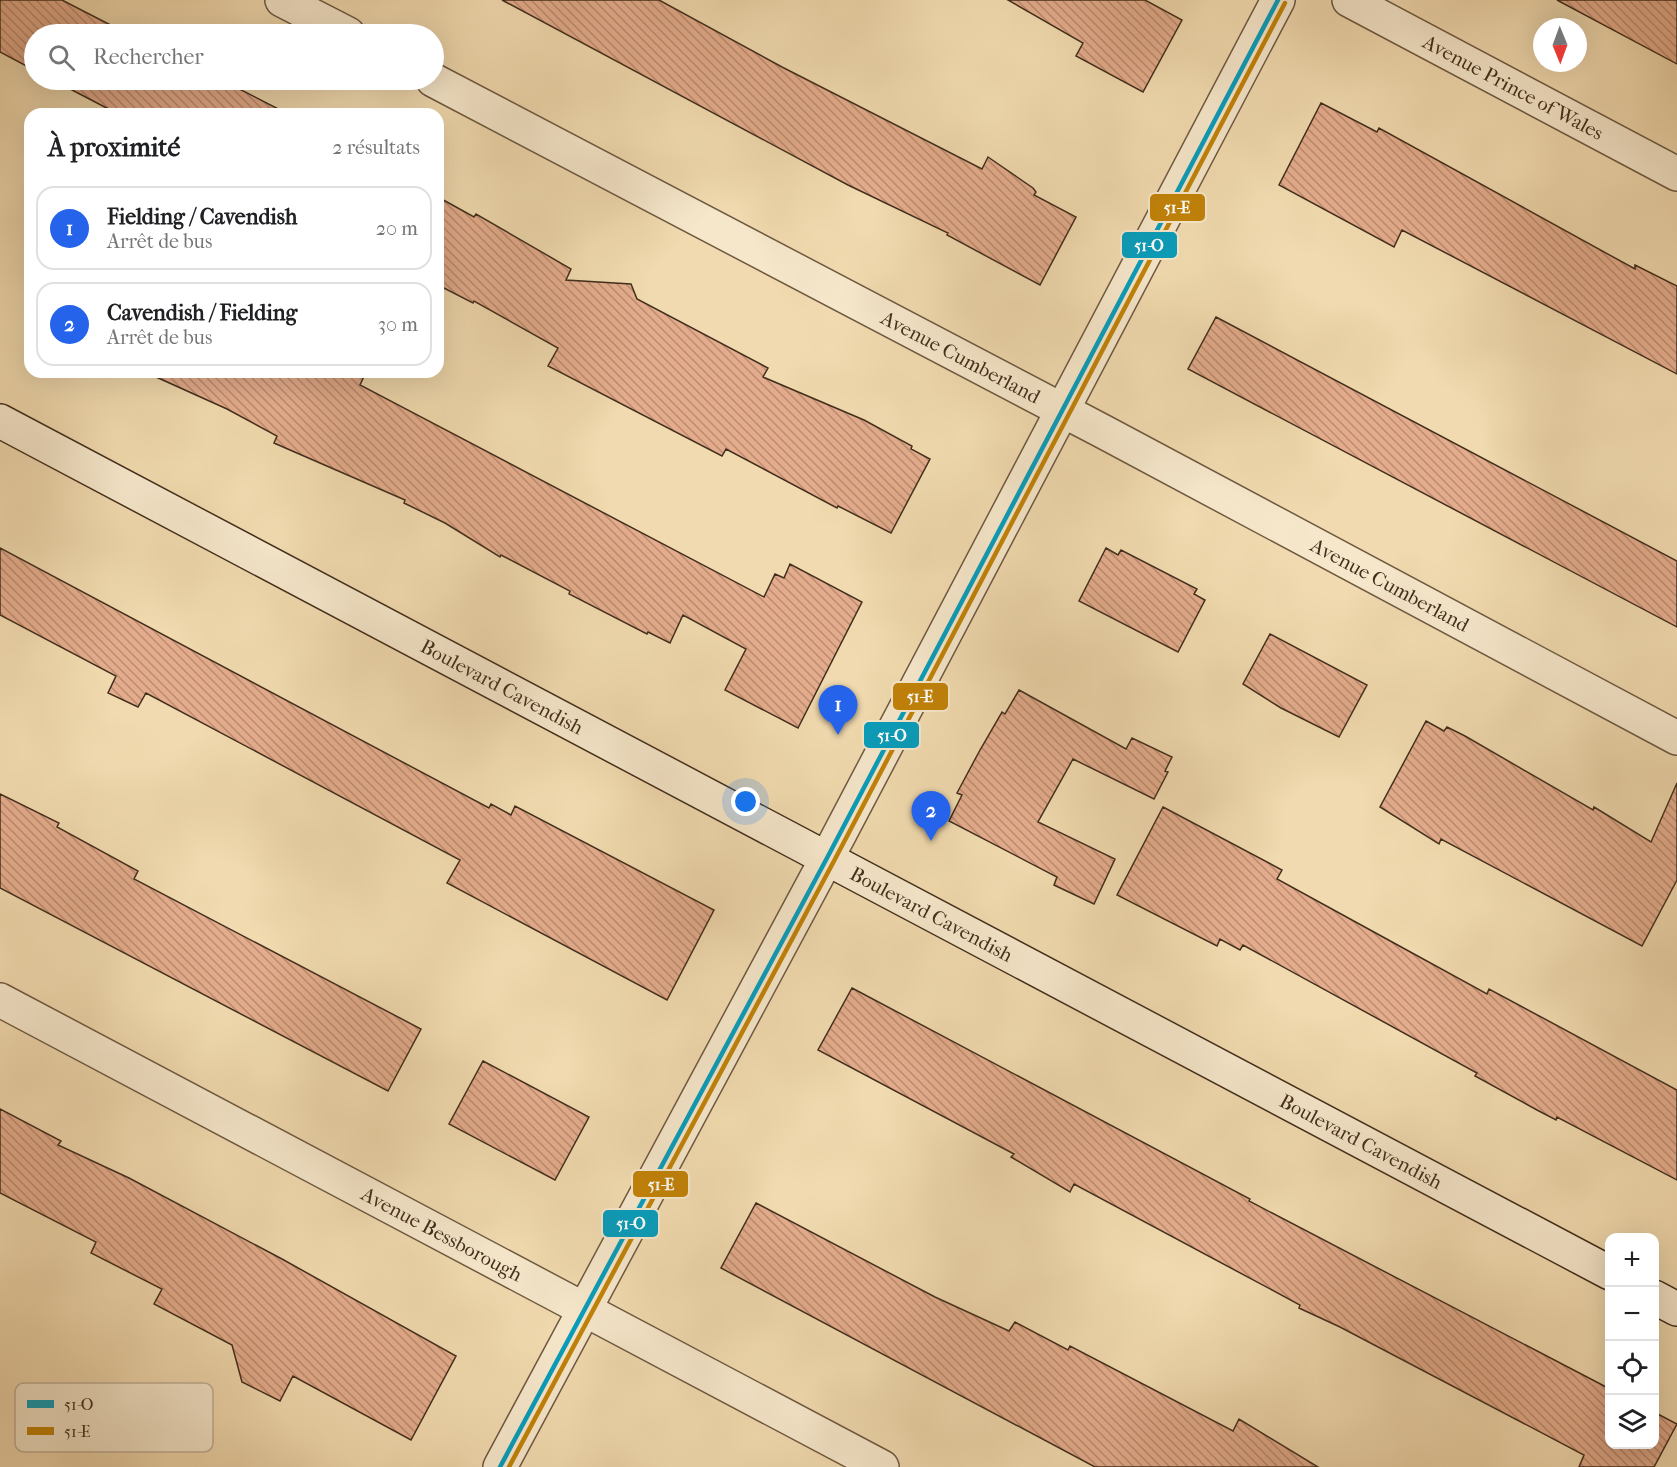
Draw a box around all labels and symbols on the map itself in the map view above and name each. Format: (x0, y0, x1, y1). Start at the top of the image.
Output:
north arrow (1533, 18, 1587, 72)
street label: Avenue Prince of Wales (1418, 29, 1608, 144)
line badge: 51-E (1149, 193, 1206, 222)
text: 51-E (1164, 198, 1191, 217)
line badge: 51-O (1121, 231, 1178, 259)
text: 51-O (1134, 236, 1164, 255)
street label: Avenue Cumberland (877, 305, 1045, 408)
street label: Avenue Cumberland (1306, 533, 1474, 637)
street label: Boulevard Cavendish (417, 634, 588, 739)
line badge: 51-E (892, 682, 949, 711)
pin: 1 (818, 686, 858, 735)
text: 51-E (907, 687, 934, 706)
line badge: 51-O (863, 721, 920, 749)
text: 51-O (877, 726, 907, 745)
your location (731, 787, 760, 816)
pin: 2 (912, 792, 950, 841)
street label: Boulevard Cavendish (846, 862, 1018, 967)
street label: Boulevard Cavendish (1276, 1089, 1447, 1194)
line badge: 51-E (632, 1170, 689, 1198)
text: 51-E (648, 1175, 675, 1194)
street label: Avenue Bessborough (357, 1182, 527, 1286)
line badge: 51-O (602, 1209, 659, 1238)
text: 51-O (616, 1214, 646, 1233)
legend (15, 1383, 213, 1452)
text: 51-O (64, 1395, 93, 1414)
text: 51-E (64, 1422, 91, 1441)

